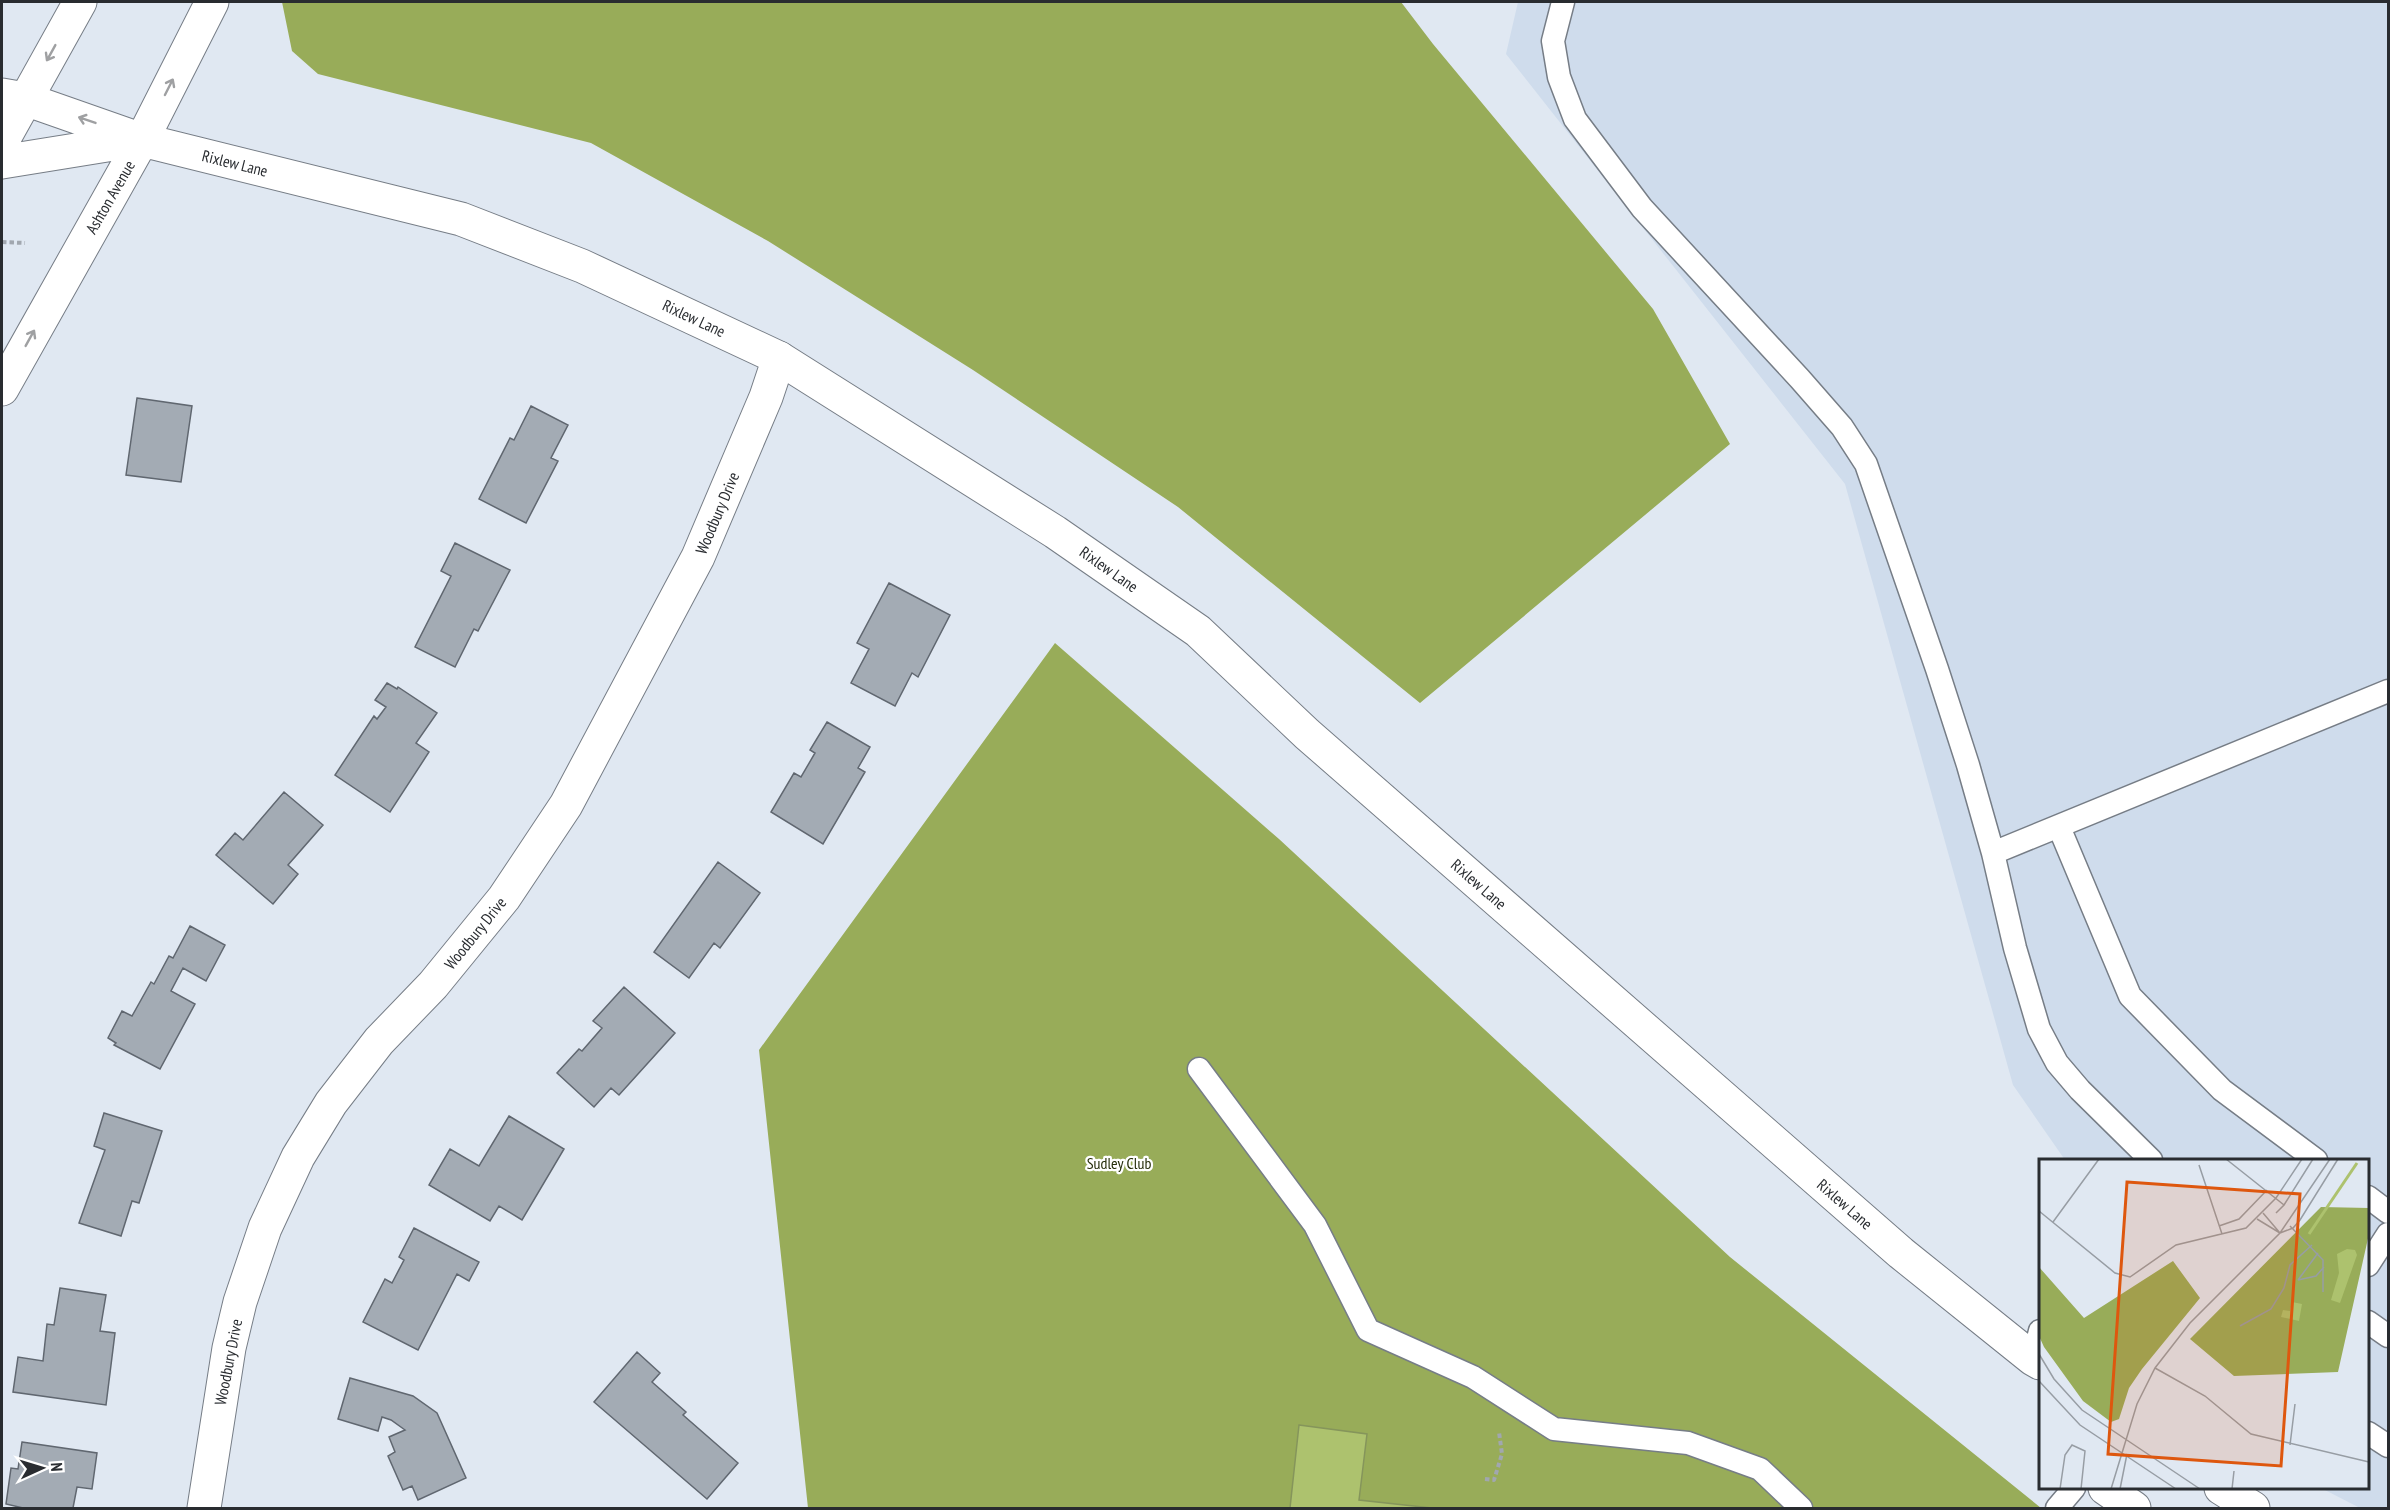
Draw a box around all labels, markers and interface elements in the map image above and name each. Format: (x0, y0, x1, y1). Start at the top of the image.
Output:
one-way arrow (45, 43, 56, 61)
one-way arrow (163, 79, 175, 97)
one-way arrow (78, 114, 97, 125)
street label: Rixlew Lane (200, 145, 270, 181)
street label: Ashton Avenue (81, 157, 139, 237)
street label: Rixlew Lane (659, 295, 729, 341)
one-way arrow (24, 330, 36, 347)
street label: Woodbury Drive (691, 469, 743, 557)
street label: Rixlew Lane (1076, 542, 1142, 596)
street label: Rixlew Lane (1447, 854, 1511, 914)
street label: Woodbury Drive (440, 893, 510, 973)
park label: Sudley Club (1087, 1153, 1151, 1173)
inset map (2039, 1159, 2369, 1489)
street label: Rixlew Lane (1813, 1174, 1877, 1234)
street label: Woodbury Drive (210, 1317, 246, 1407)
north arrow (12, 1438, 72, 1498)
text: N (47, 1462, 67, 1472)

